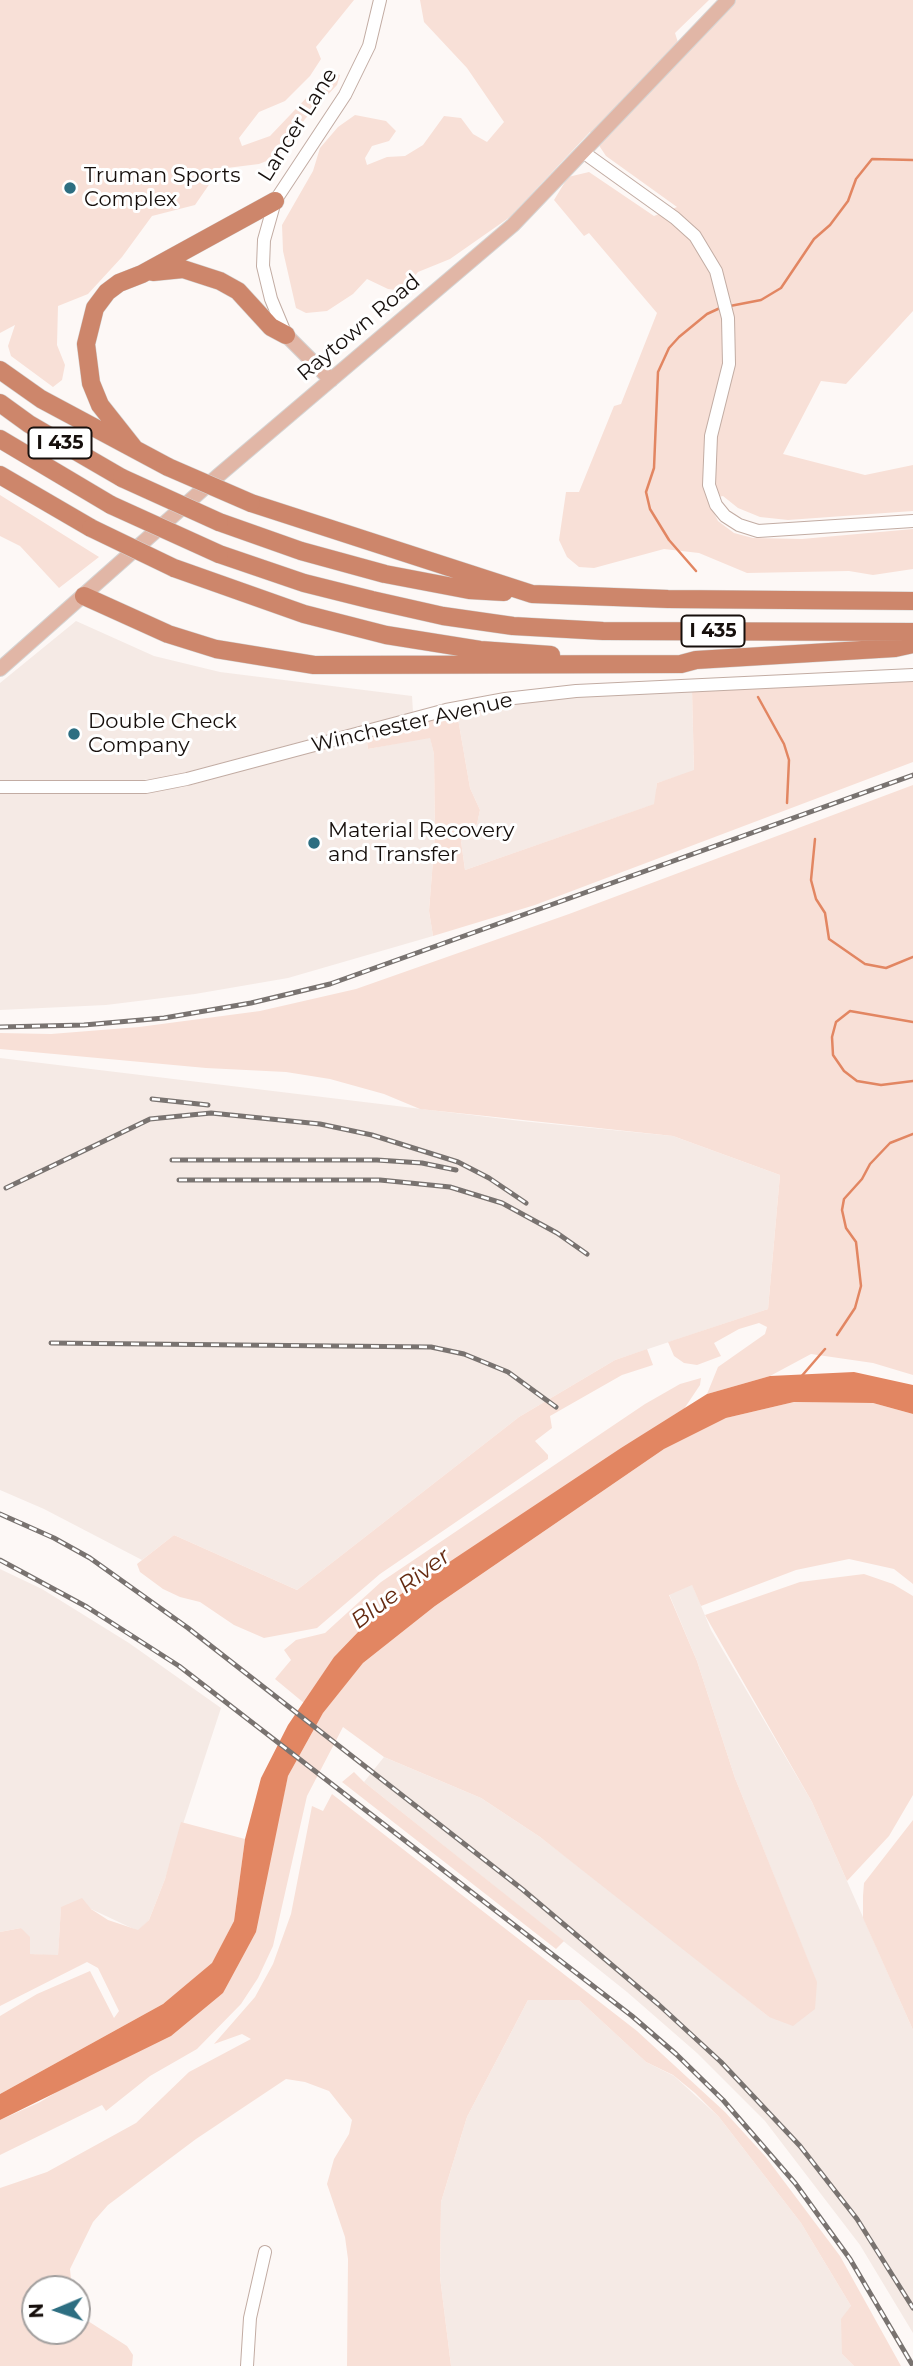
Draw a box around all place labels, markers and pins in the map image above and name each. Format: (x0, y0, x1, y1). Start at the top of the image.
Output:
place label: Truman Sports Complex (84, 163, 240, 213)
marker: Truman Sports Complex (62, 180, 78, 196)
place label: Double Check Company (88, 709, 237, 759)
marker: Double Check Company (66, 726, 82, 742)
place label: Material Recovery and Transfer (328, 818, 514, 868)
marker: Material Recovery and Transfer (306, 835, 322, 851)

